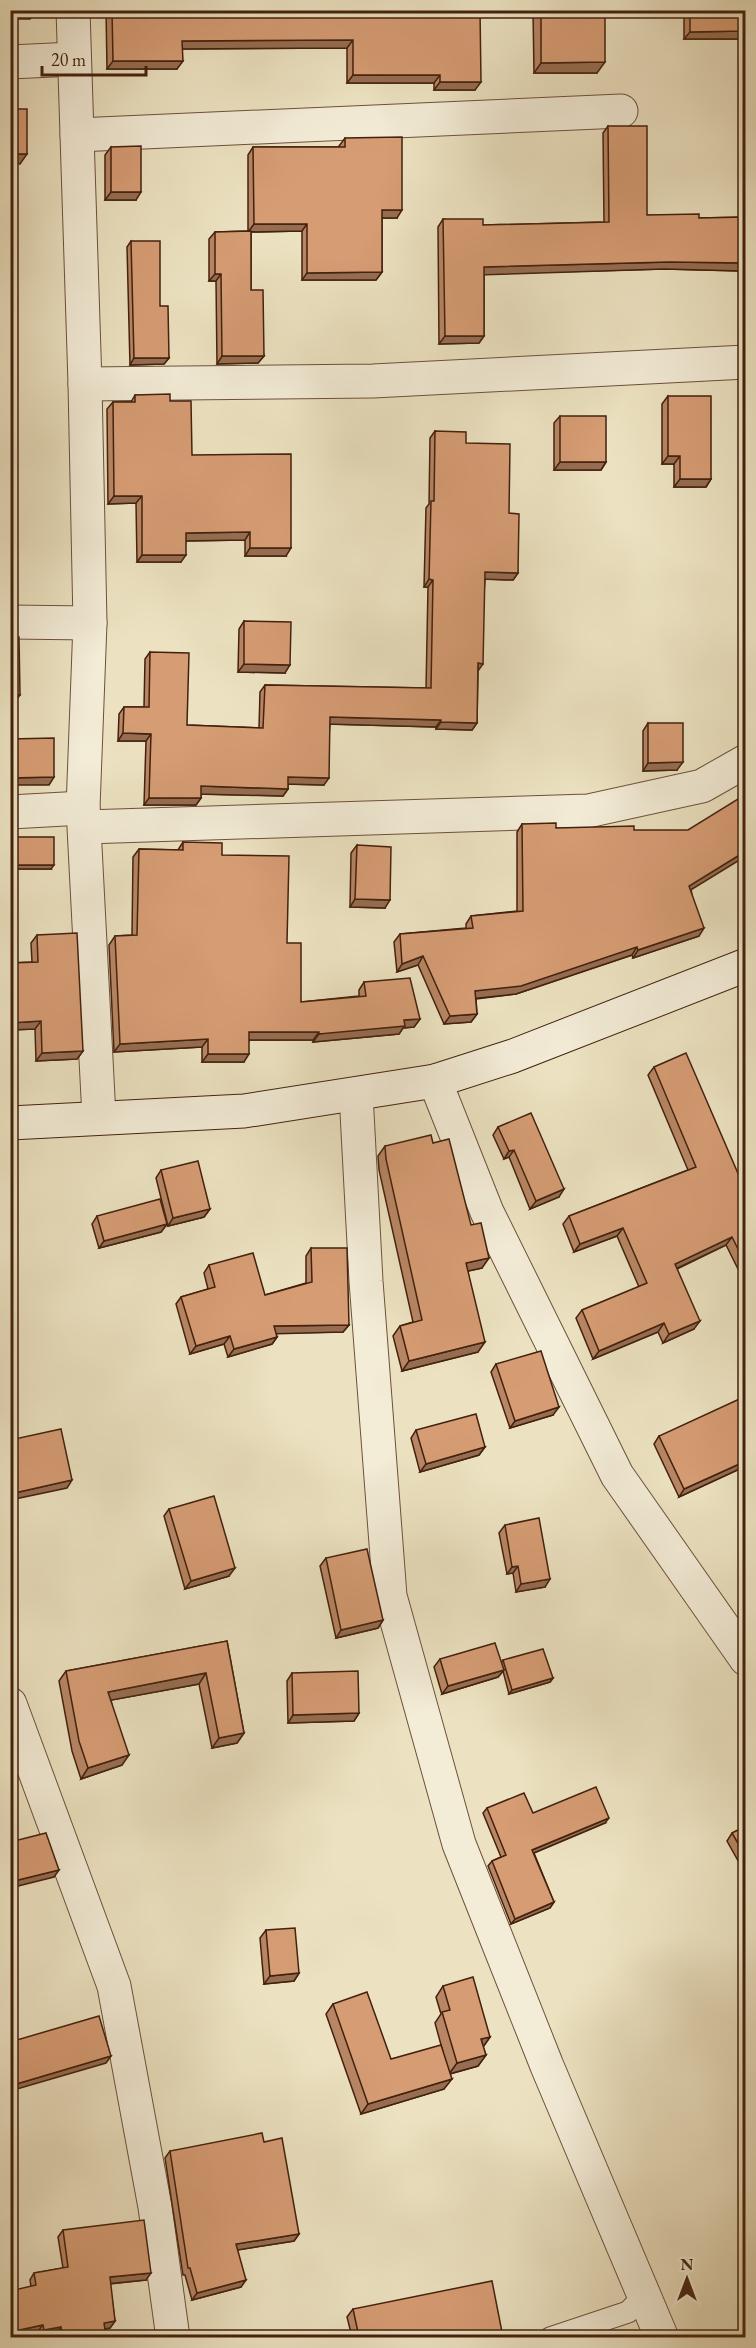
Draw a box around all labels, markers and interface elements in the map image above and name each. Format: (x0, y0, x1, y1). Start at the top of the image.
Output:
scale bar (42, 39, 146, 77)
text: 20 m (51, 48, 86, 71)
north arrow (657, 2249, 717, 2309)
text: N (681, 2254, 694, 2275)

